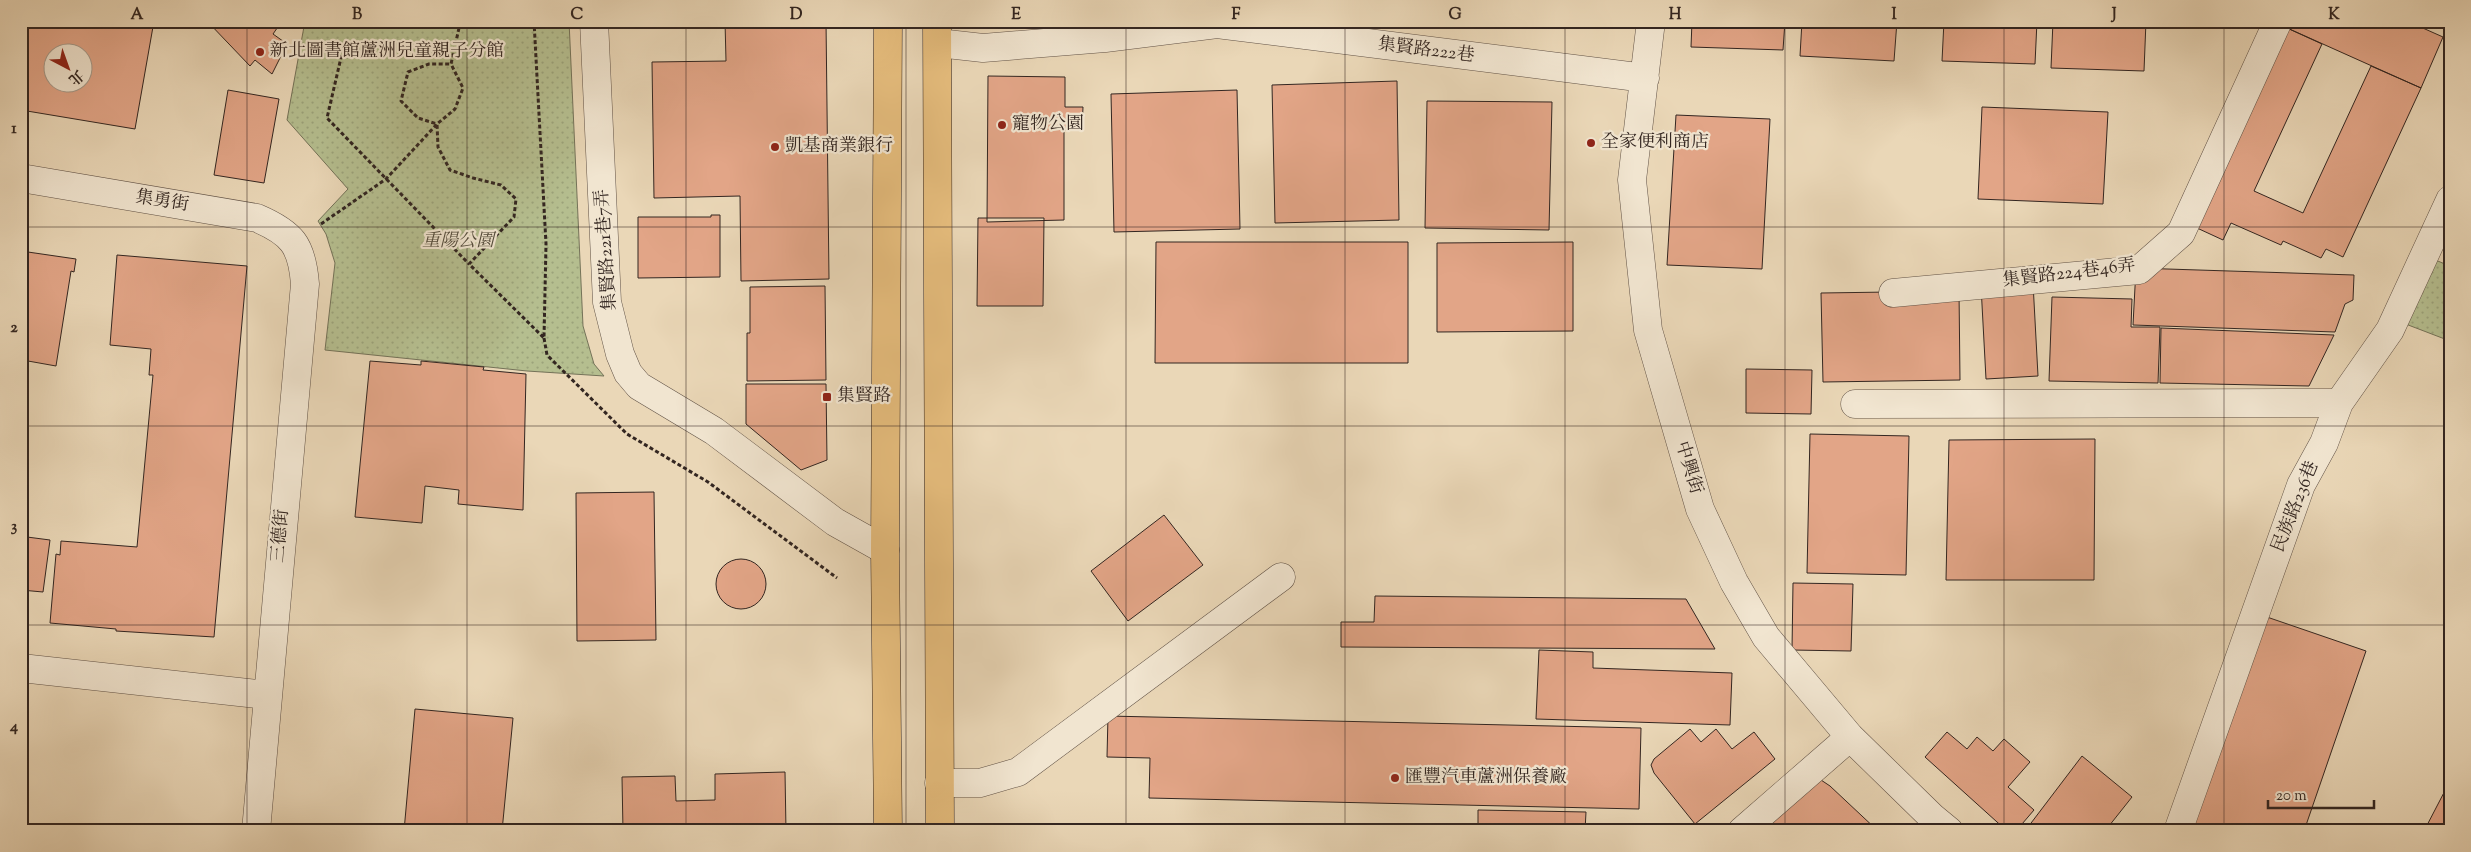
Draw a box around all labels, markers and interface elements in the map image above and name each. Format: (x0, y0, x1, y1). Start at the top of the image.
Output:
text: A (131, 4, 144, 27)
text: B (352, 4, 362, 27)
text: C (571, 4, 584, 27)
text: D (790, 4, 803, 27)
text: E (1011, 4, 1021, 27)
text: F (1232, 4, 1241, 27)
text: G (1448, 4, 1462, 27)
text: H (1669, 4, 1682, 27)
text: I (1891, 4, 1897, 27)
text: J (2110, 4, 2117, 27)
text: K (2328, 4, 2340, 27)
street label: 集賢路222巷 (1376, 32, 1476, 70)
place label: 新北圖書館蘆洲兒童親子分館 (270, 39, 504, 65)
north arrow (42, 42, 92, 92)
marker: 新北圖書館蘆洲兒童親子分館 (254, 46, 266, 58)
text: 北 (63, 64, 87, 88)
place label: 寵物公園 (1012, 112, 1084, 138)
text: 1 (11, 118, 17, 141)
marker: 寵物公園 (996, 119, 1008, 131)
place label: 全家便利商店 (1601, 130, 1709, 156)
place label: 凱基商業銀行 (785, 134, 893, 160)
marker: 全家便利商店 (1585, 137, 1597, 149)
marker: 凱基商業銀行 (769, 141, 781, 153)
street label: 集勇街 (133, 185, 191, 219)
street label: 集賢路221巷7弄 (590, 188, 624, 312)
park label: 重陽公園 (422, 229, 497, 255)
street label: 集賢路224巷46弄 (2001, 253, 2137, 295)
text: 2 (10, 317, 18, 340)
place label: 集賢路 (837, 384, 891, 410)
marker: 集賢路 (821, 391, 833, 403)
street label: 中興街 (1668, 438, 1708, 498)
street label: 民族路236巷 (2266, 457, 2326, 557)
street label: 三德街 (266, 508, 296, 564)
text: 3 (11, 516, 18, 539)
text: 4 (9, 716, 18, 739)
place label: 匯豐汽車蘆洲保養廠 (1405, 765, 1567, 791)
marker: 匯豐汽車蘆洲保養廠 (1389, 772, 1401, 784)
scale bar (2268, 777, 2375, 809)
text: 20 m (2276, 786, 2307, 807)

